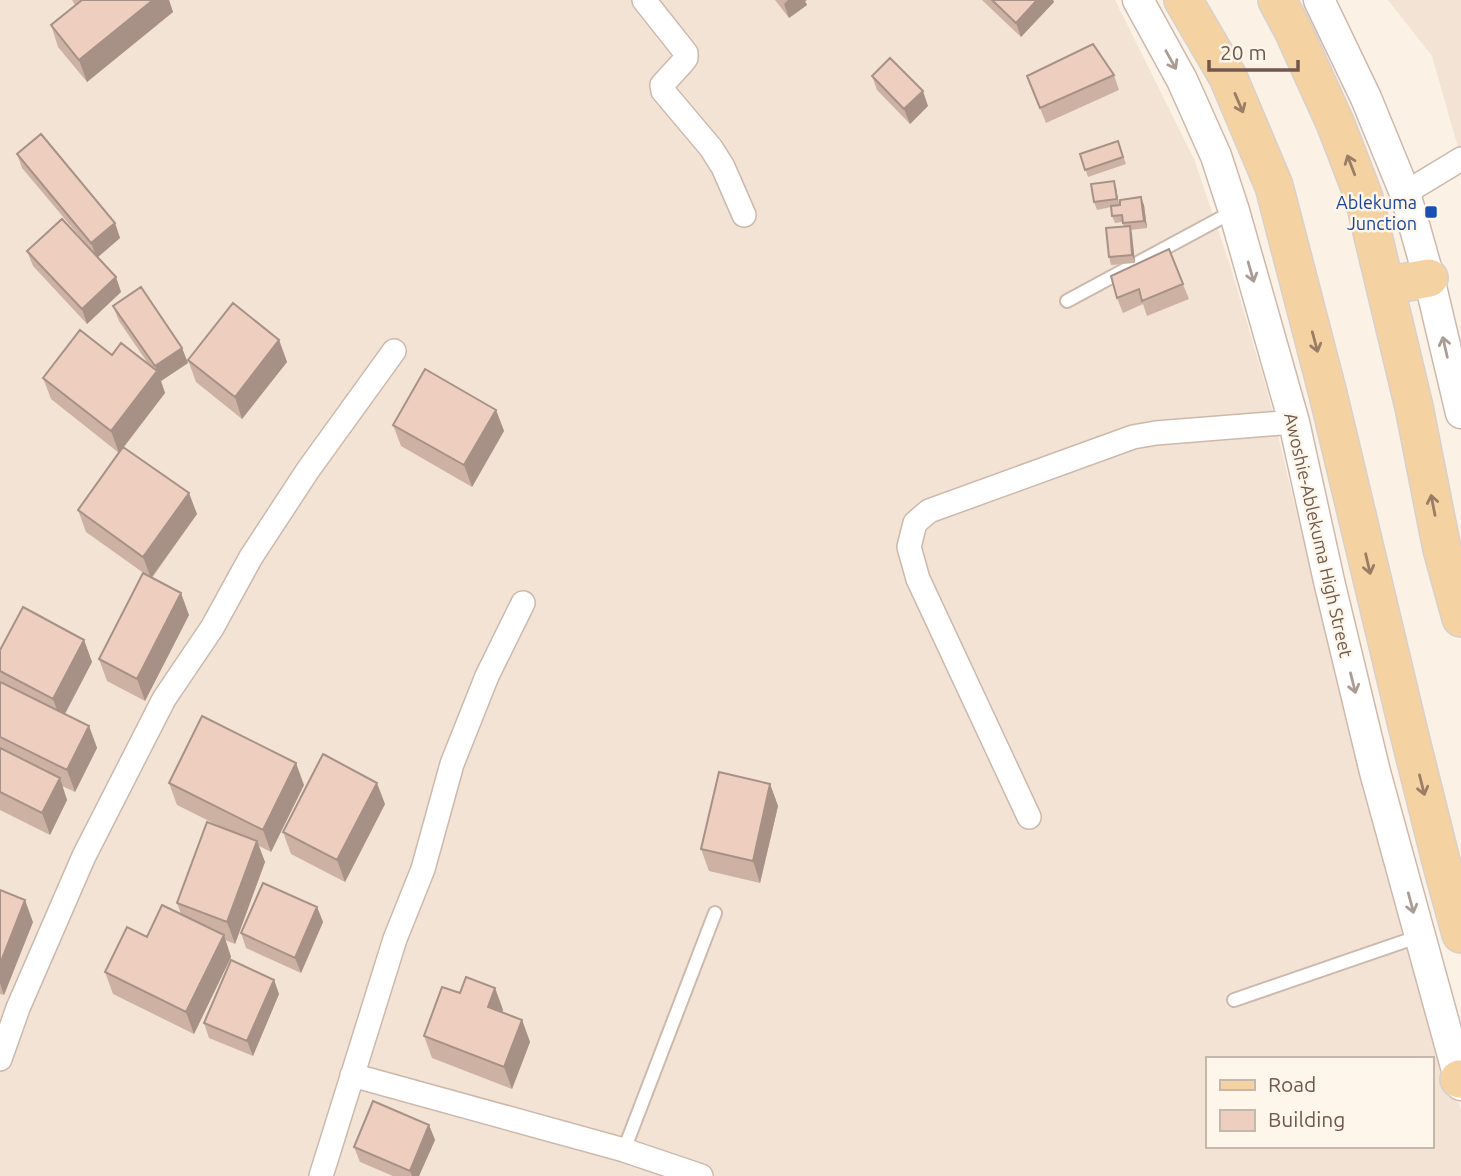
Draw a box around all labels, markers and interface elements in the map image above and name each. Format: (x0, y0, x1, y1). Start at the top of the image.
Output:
scale bar (1209, 28, 1298, 72)
text: 20 m (1220, 40, 1267, 64)
one-way arrow (1164, 49, 1178, 69)
one-way arrow (1233, 92, 1246, 113)
one-way arrow (1344, 154, 1357, 176)
place label: Ablekuma Junction (1336, 192, 1417, 233)
marker: Ablekuma Junction (1423, 204, 1439, 220)
one-way arrow (1246, 261, 1259, 283)
one-way arrow (1309, 331, 1322, 353)
one-way arrow (1438, 336, 1451, 359)
street label: Awoshie-Ablekuma High Street (1281, 411, 1357, 659)
one-way arrow (1426, 494, 1440, 517)
one-way arrow (1363, 552, 1376, 574)
one-way arrow (1347, 671, 1361, 694)
one-way arrow (1416, 773, 1429, 796)
one-way arrow (1405, 891, 1418, 914)
legend (1206, 1057, 1433, 1148)
text: Road (1268, 1072, 1316, 1096)
text: Building (1268, 1107, 1345, 1131)

